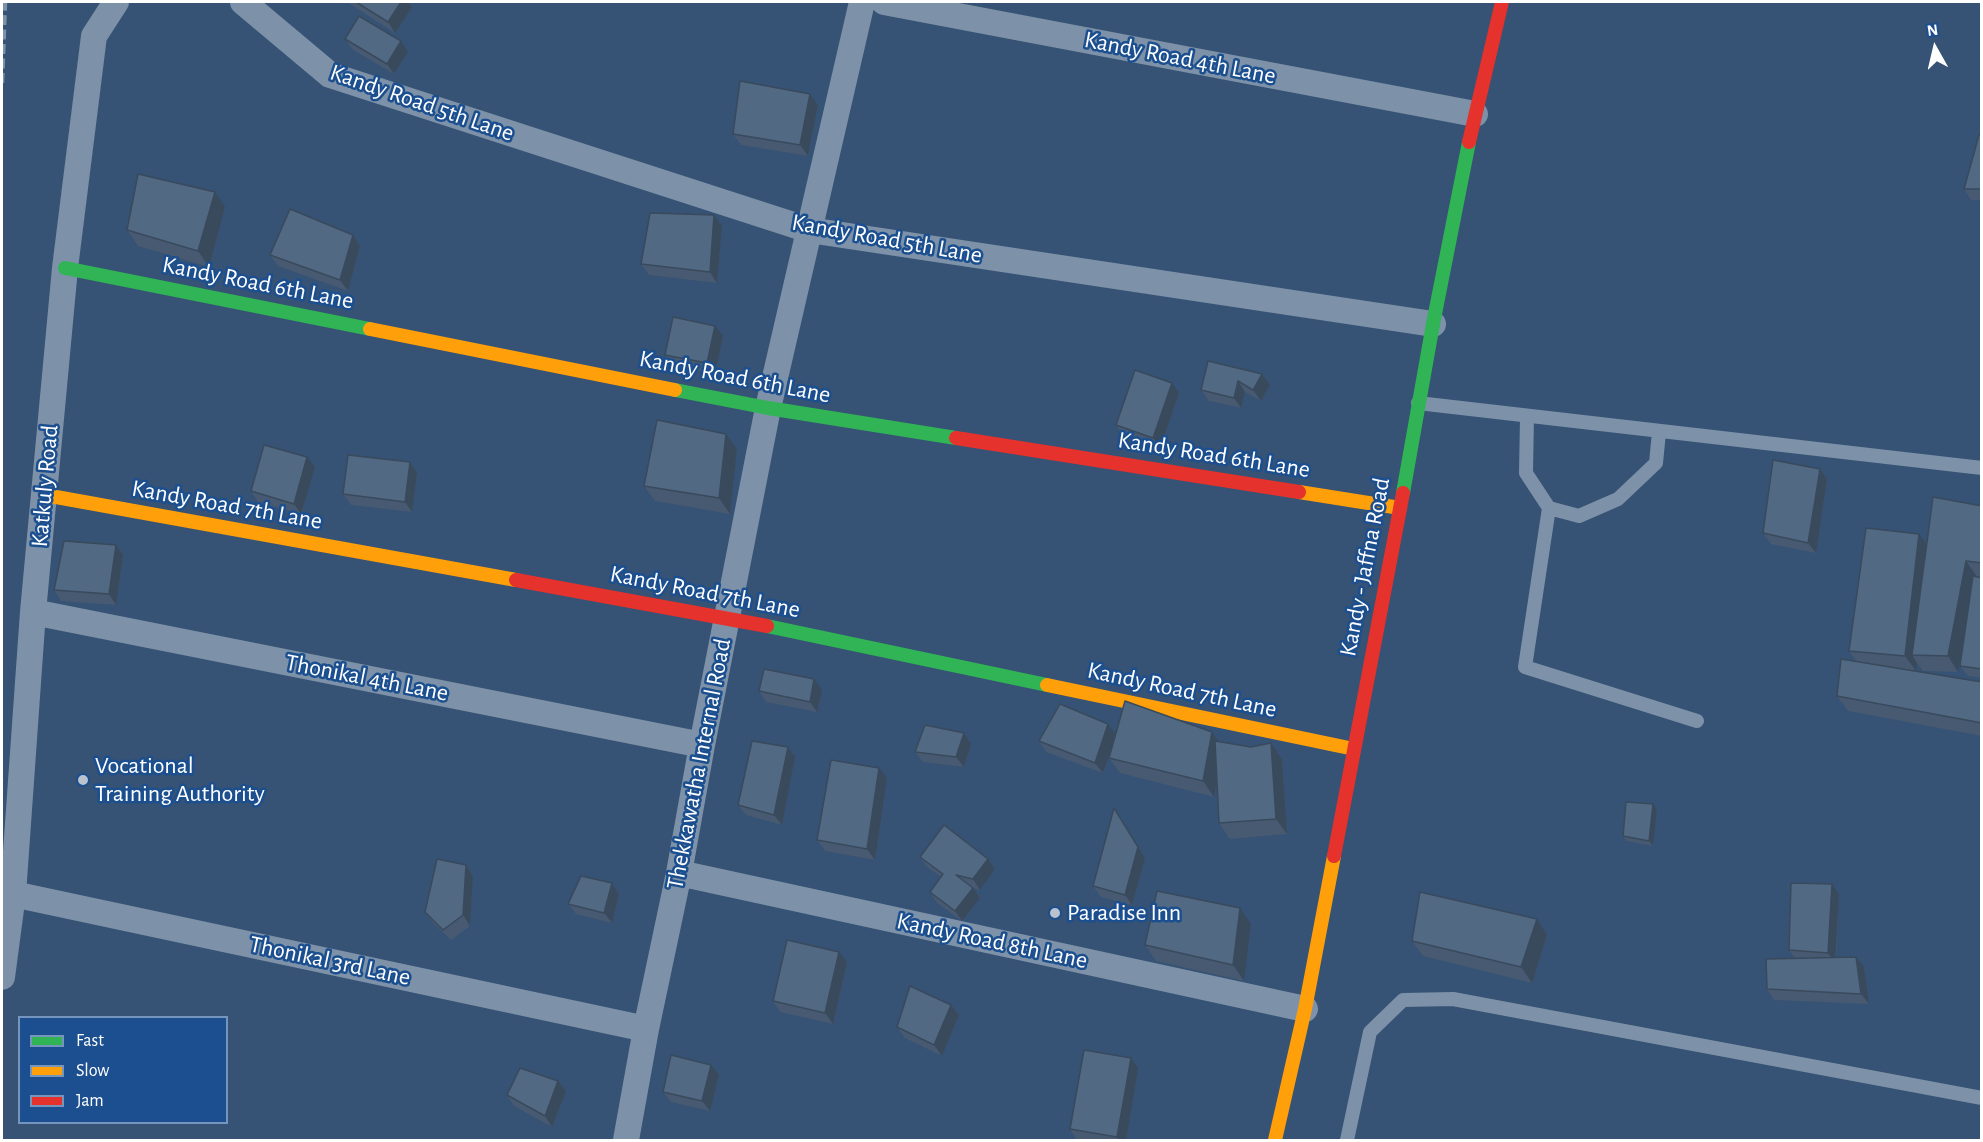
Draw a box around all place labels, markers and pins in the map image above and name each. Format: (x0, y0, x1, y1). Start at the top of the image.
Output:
place label: Vocational Training Authority (95, 752, 265, 808)
marker: Vocational Training Authority (76, 773, 90, 787)
place label: Paradise Inn (1067, 899, 1181, 927)
marker: Paradise Inn (1048, 906, 1062, 920)

